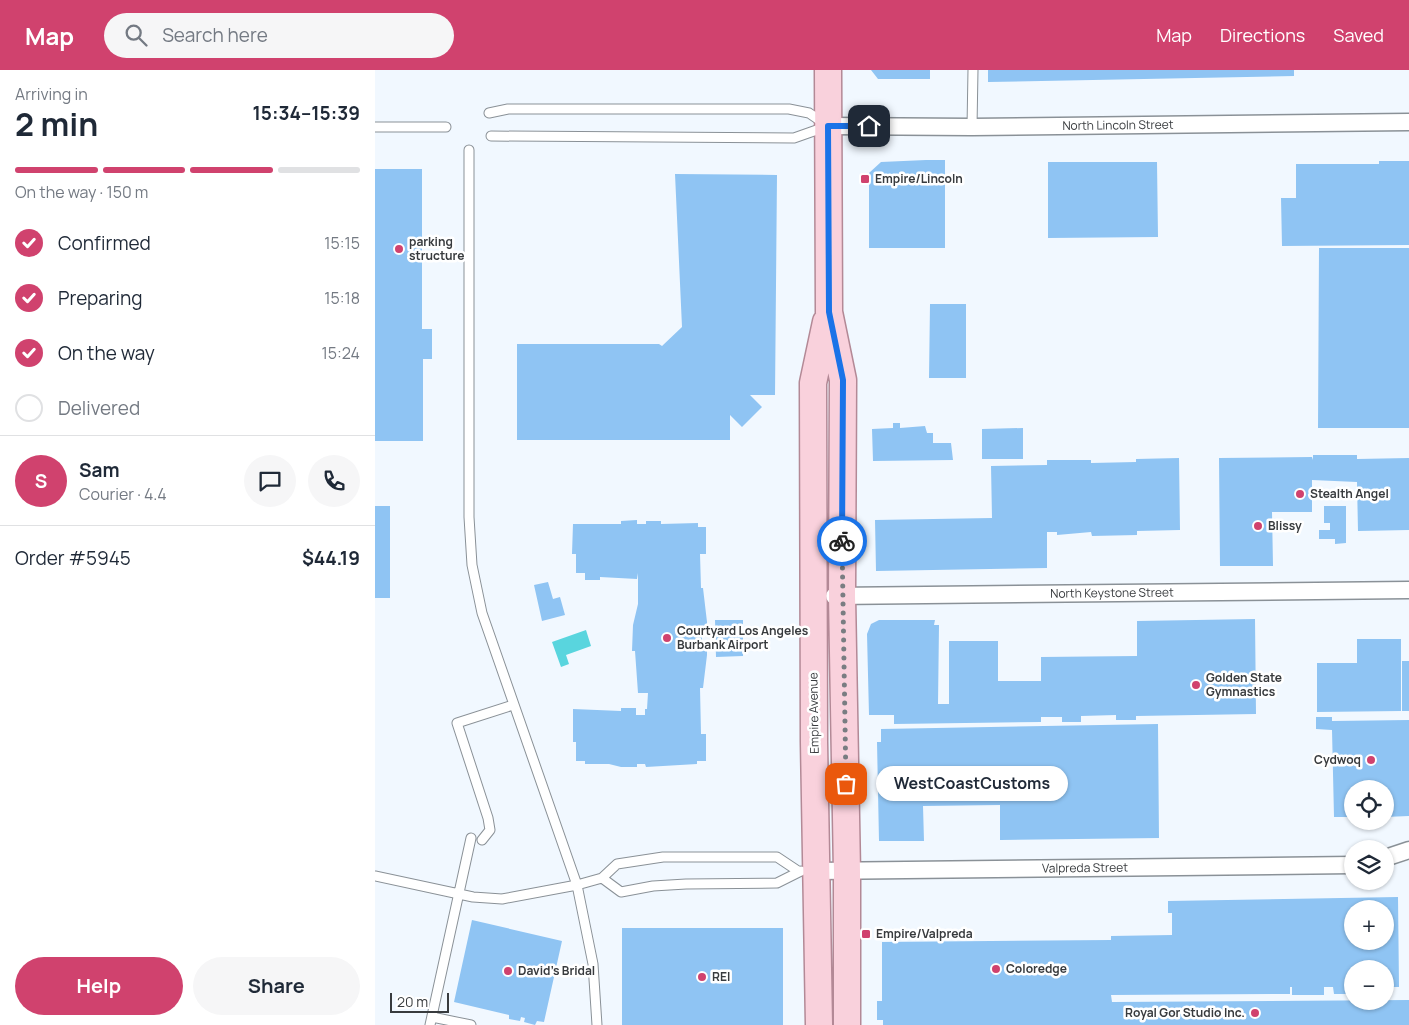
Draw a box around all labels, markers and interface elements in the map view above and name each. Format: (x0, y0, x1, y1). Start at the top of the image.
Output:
search box (104, 13, 454, 58)
text: Map (25, 19, 74, 52)
icon: search (122, 21, 150, 49)
text: Search here (162, 22, 268, 48)
text: Map (1156, 23, 1192, 47)
text: Directions (1220, 23, 1305, 47)
text: Saved (1333, 23, 1384, 47)
text: Arriving in (15, 83, 88, 105)
text: 15:34–15:39 (252, 100, 360, 126)
text: 2 min (15, 102, 98, 146)
pin (848, 105, 890, 147)
icon: home (855, 112, 883, 140)
street label: North Lincoln Street (1062, 116, 1174, 134)
place label: Empire/Lincoln (875, 170, 963, 187)
marker: Empire/Lincoln (859, 173, 871, 185)
text: On the way · 150 m (15, 181, 148, 203)
icon: check (15, 229, 43, 257)
text: Confirmed (58, 230, 151, 256)
text: 15:15 (324, 232, 360, 254)
place label: parking structure (409, 233, 465, 264)
marker: parking structure (393, 243, 405, 255)
icon: check (15, 284, 43, 312)
text: Preparing (58, 285, 143, 311)
text: 15:18 (324, 287, 360, 309)
icon: check (15, 339, 43, 367)
text: On the way (58, 340, 155, 366)
text: 15:24 (322, 342, 360, 364)
text: Delivered (58, 395, 140, 421)
button: chat (244, 455, 296, 507)
button: phone (308, 455, 360, 507)
text: Sam (79, 457, 120, 483)
text: S (35, 468, 47, 494)
text: Courier · 4.4 (79, 483, 167, 505)
place label: Stealth Angel (1310, 485, 1389, 502)
marker: Stealth Angel (1294, 488, 1306, 500)
courier (817, 516, 867, 566)
place label: Blissy (1268, 517, 1302, 534)
marker: Blissy (1252, 520, 1264, 532)
icon: bike (828, 527, 856, 555)
text: Order #5945 (15, 545, 131, 571)
text: $44.19 (302, 545, 360, 571)
street label: North Keystone Street (1050, 583, 1174, 602)
place label: Courtyard Los Angeles Burbank Airport (677, 622, 809, 653)
marker: Courtyard Los Angeles Burbank Airport (661, 632, 673, 644)
place label: Golden State Gymnastics (1206, 669, 1282, 700)
street label: Empire Avenue (804, 672, 823, 754)
marker: Golden State Gymnastics (1190, 679, 1202, 691)
place label: Cydwoq (1314, 751, 1361, 768)
marker: Cydwoq (1365, 754, 1377, 766)
pin (825, 763, 867, 805)
callout: WestCoastCustoms (876, 766, 1069, 802)
icon: bag (832, 770, 860, 798)
text: WestCoastCustoms (894, 772, 1050, 794)
map controls (1344, 780, 1394, 1010)
button: locate (1344, 780, 1394, 830)
button: layers (1344, 840, 1394, 890)
street label: Valpreda Street (1042, 859, 1128, 876)
button: + (1344, 900, 1394, 950)
place label: Empire/Valpreda (876, 925, 973, 942)
marker: Empire/Valpreda (860, 928, 872, 940)
button: Help (15, 957, 183, 1015)
button: Share (193, 957, 360, 1015)
place label: Coloredge (1006, 960, 1067, 977)
button: − (1344, 960, 1394, 1010)
place label: David's Bridal (518, 962, 595, 979)
marker: Coloredge (990, 963, 1002, 975)
marker: David's Bridal (502, 965, 514, 977)
place label: REI (712, 968, 730, 985)
marker: REI (696, 971, 708, 983)
scale bar (390, 990, 449, 1013)
text: 20 m (397, 992, 428, 1011)
place label: Royal Gor Studio Inc. (1125, 1004, 1245, 1021)
marker: Royal Gor Studio Inc. (1249, 1007, 1261, 1019)

